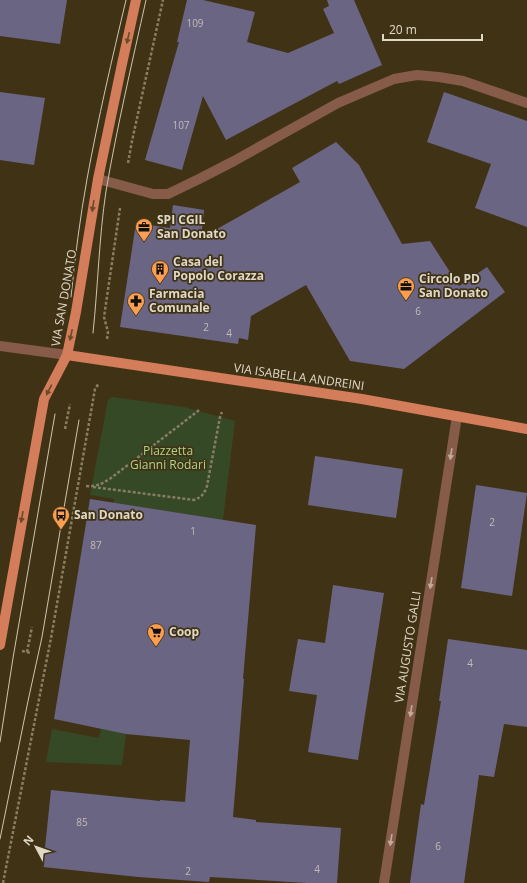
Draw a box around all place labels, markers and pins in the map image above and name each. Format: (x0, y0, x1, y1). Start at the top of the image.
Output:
place label: SPI CGIL San Donato (157, 211, 226, 242)
office icon: SPI CGIL San Donato (134, 217, 154, 242)
place label: Casa del Popolo Corazza (173, 253, 264, 284)
building icon: Casa del Popolo Corazza (150, 259, 170, 284)
place label: Circolo PD San Donato (419, 270, 488, 301)
office icon: Circolo PD San Donato (396, 276, 416, 301)
place label: Farmacia Comunale (149, 285, 210, 316)
pharmacy icon: Farmacia Comunale (126, 291, 146, 316)
bus stop icon: San Donato (51, 505, 71, 530)
place label: San Donato (74, 506, 143, 523)
supermarket icon: Coop (146, 622, 166, 647)
place label: Coop (169, 623, 200, 640)

